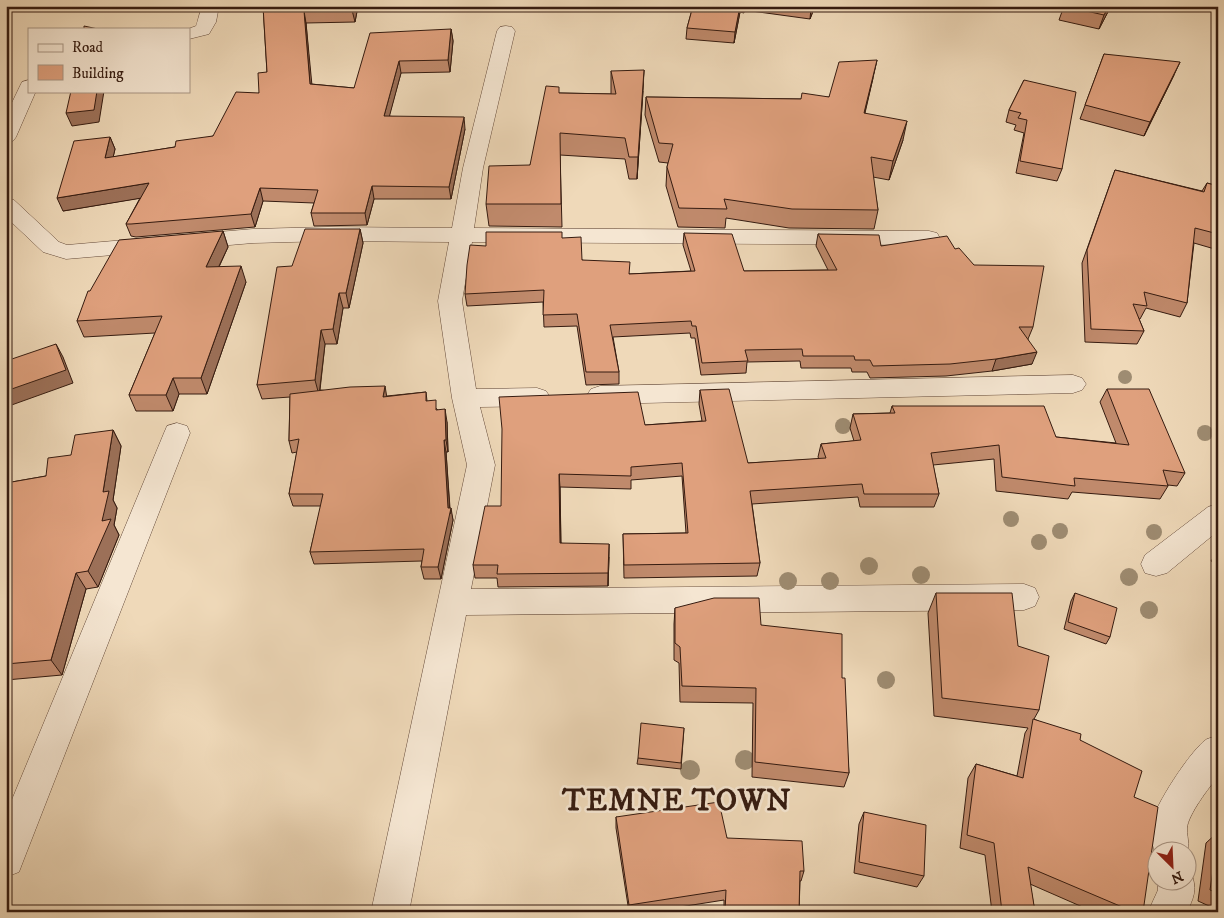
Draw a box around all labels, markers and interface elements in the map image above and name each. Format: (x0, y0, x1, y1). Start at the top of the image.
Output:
legend (28, 28, 190, 92)
text: Road (72, 38, 104, 57)
text: Building (72, 64, 124, 83)
district label: TEMNE TOWN (561, 783, 792, 820)
north arrow (1146, 840, 1196, 890)
text: N (1168, 866, 1186, 888)

